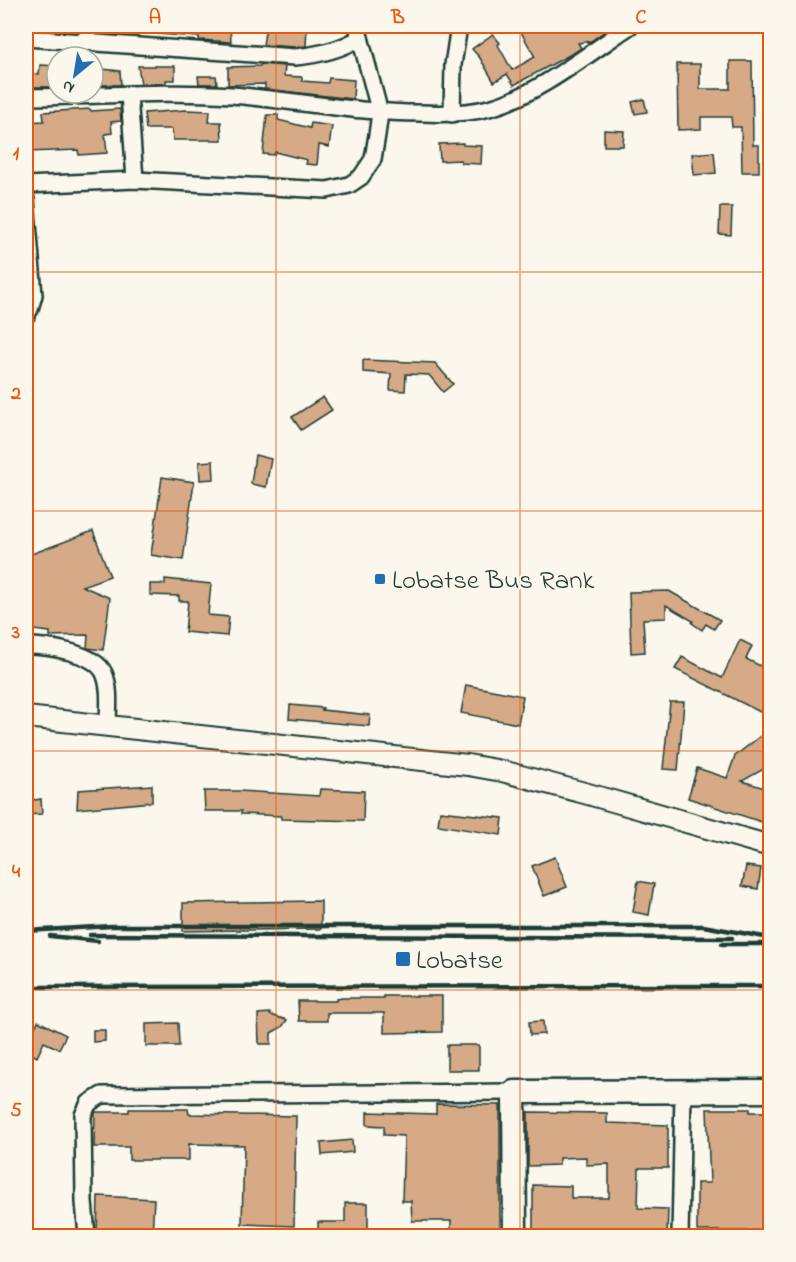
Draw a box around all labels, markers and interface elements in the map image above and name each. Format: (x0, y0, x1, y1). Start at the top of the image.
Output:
text: A (149, 4, 161, 33)
text: B (390, 4, 405, 33)
text: C (636, 4, 647, 33)
north arrow (45, 45, 105, 105)
text: N (58, 73, 79, 99)
text: 1 (13, 140, 20, 169)
text: 2 (10, 380, 21, 409)
place label: Lobatse Bus Rank (392, 562, 595, 601)
marker: Lobatse Bus Rank (373, 572, 387, 586)
text: 3 (11, 619, 20, 648)
text: 4 (12, 858, 21, 887)
place label: Lobatse (416, 942, 504, 981)
marker: Lobatse (394, 950, 412, 968)
text: 5 (10, 1097, 22, 1126)

